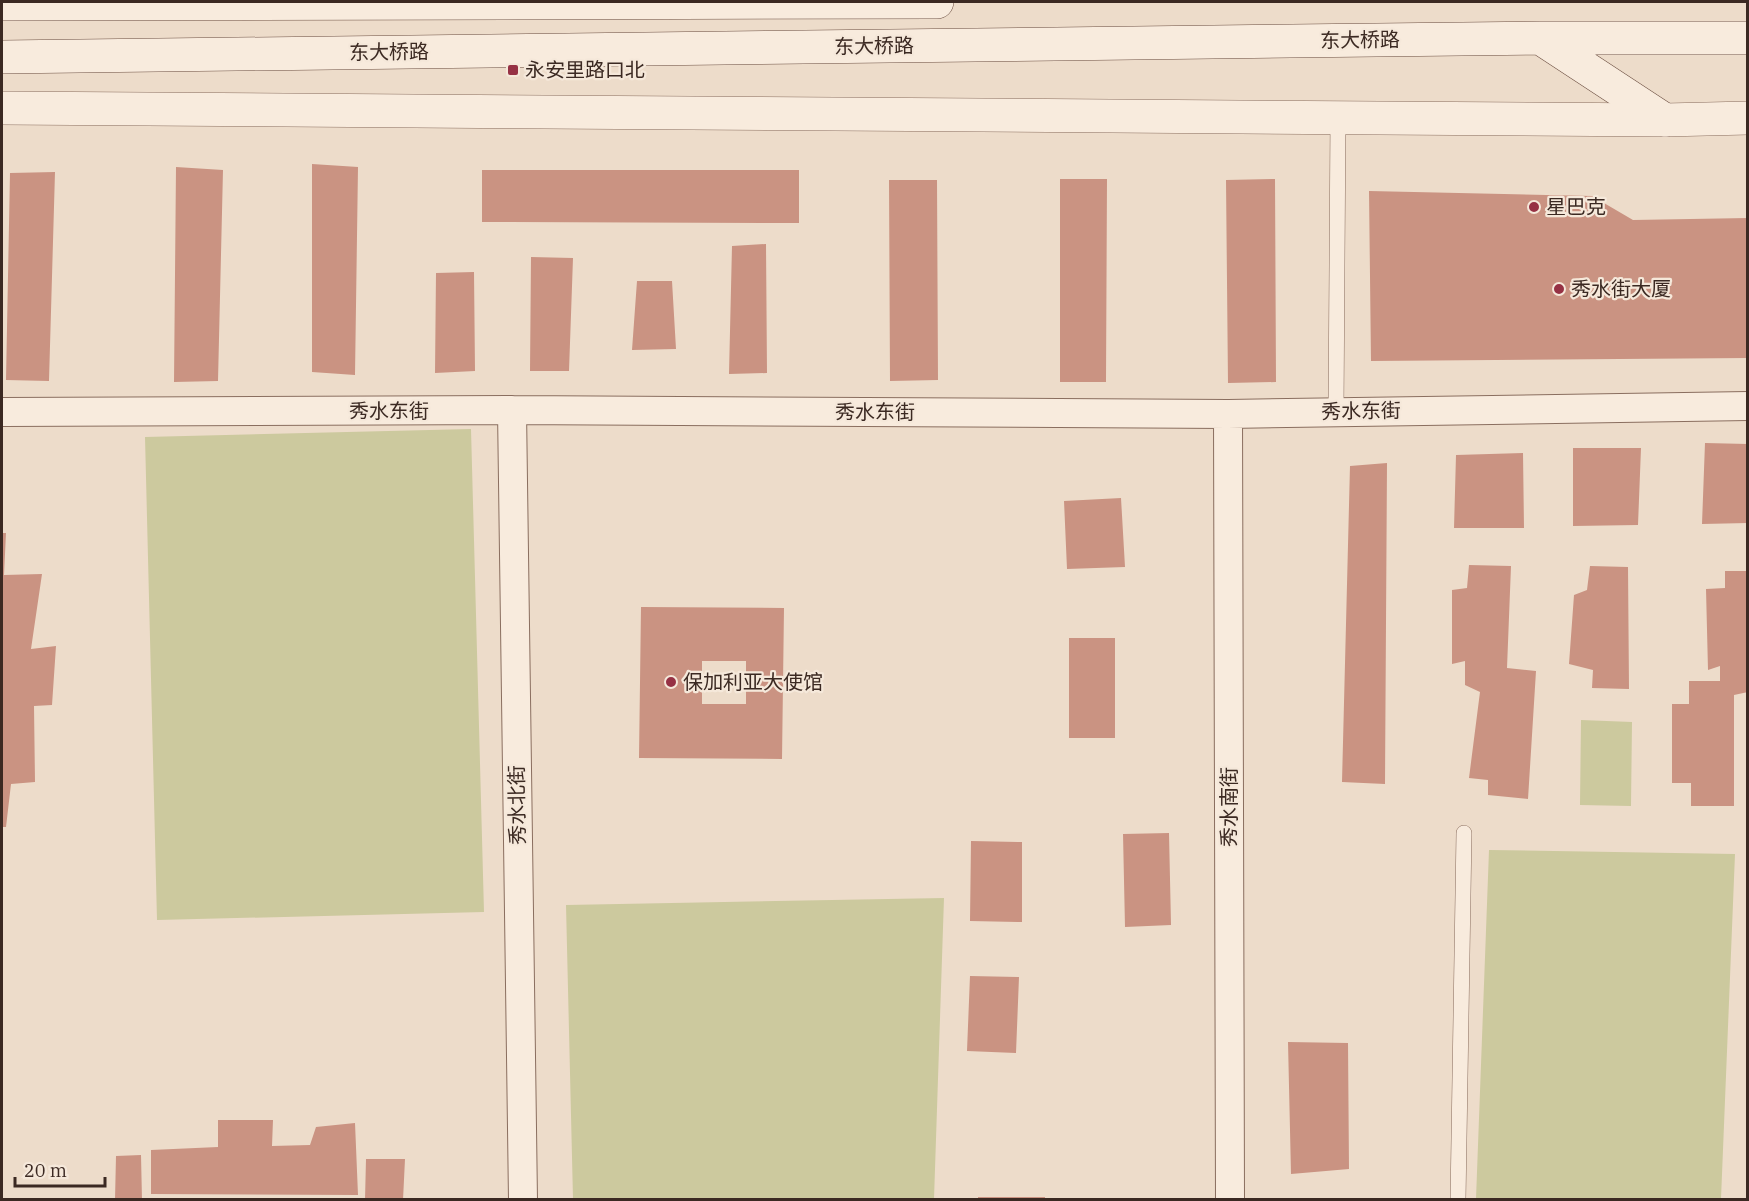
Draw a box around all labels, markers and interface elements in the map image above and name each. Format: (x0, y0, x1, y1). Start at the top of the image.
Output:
street label: 东大桥路 (1320, 25, 1400, 54)
street label: 东大桥路 (834, 31, 914, 60)
street label: 东大桥路 (349, 37, 429, 66)
place label: 永安里路口北 (525, 56, 645, 83)
marker: 永安里路口北 (506, 63, 520, 77)
place label: 星巴克 (1546, 193, 1606, 220)
marker: 星巴克 (1527, 200, 1541, 214)
place label: 秀水街大厦 (1571, 275, 1671, 302)
marker: 秀水街大厦 (1552, 282, 1566, 296)
street label: 秀水东街 (1321, 396, 1401, 425)
street label: 秀水东街 (349, 397, 429, 424)
street label: 秀水东街 (835, 398, 915, 425)
place label: 保加利亚大使馆 (683, 668, 823, 695)
marker: 保加利亚大使馆 (664, 675, 678, 689)
street label: 秀水北街 (502, 765, 531, 845)
street label: 秀水南街 (1215, 767, 1242, 847)
scale bar (15, 1150, 105, 1188)
text: 20 m (24, 1159, 67, 1182)

